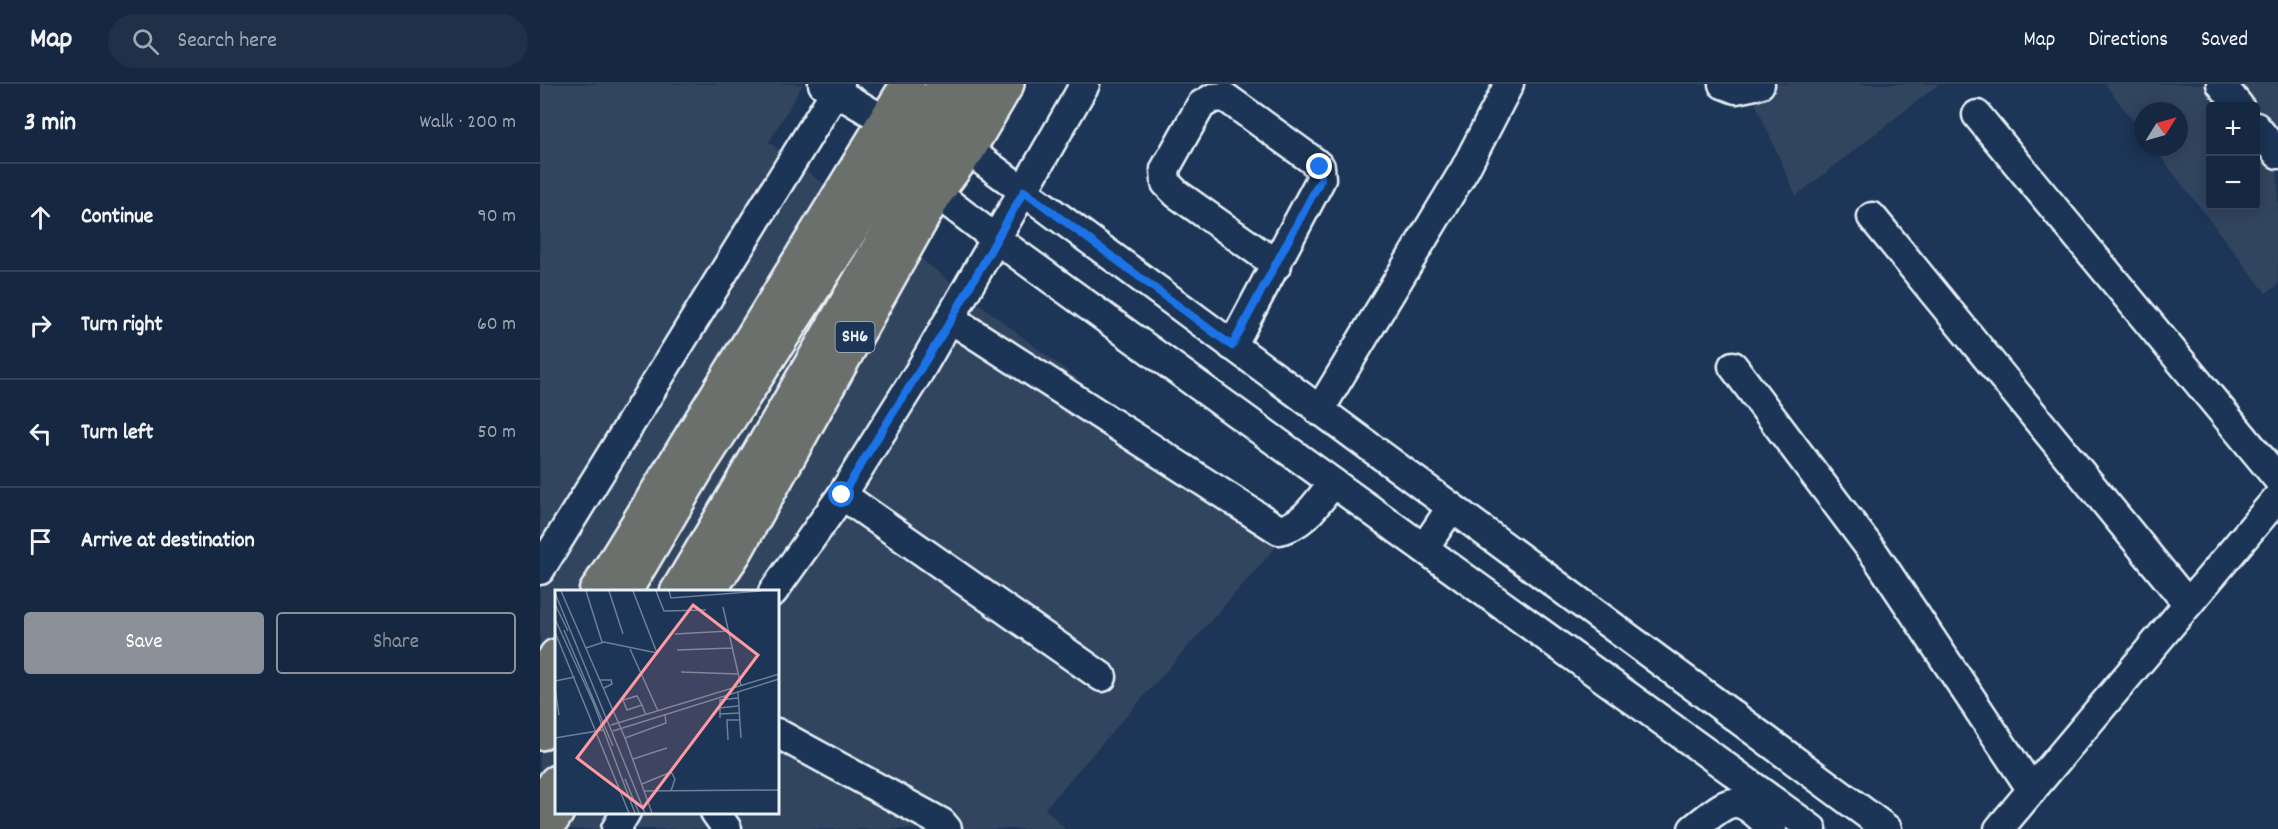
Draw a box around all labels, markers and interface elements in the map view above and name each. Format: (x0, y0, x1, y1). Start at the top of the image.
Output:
search box (108, 14, 528, 68)
text: Map (30, 21, 72, 61)
icon: search (129, 25, 162, 58)
text: Search here (177, 26, 277, 57)
text: Map (2024, 26, 2055, 56)
text: Directions (2088, 26, 2168, 56)
text: Saved (2201, 26, 2248, 56)
north arrow (2134, 102, 2188, 156)
map controls (2206, 102, 2260, 210)
button: + (2206, 102, 2260, 156)
text: 3 min (24, 105, 76, 142)
text: Walk · 200 m (420, 109, 516, 137)
route end (1306, 153, 1332, 179)
button: − (2206, 156, 2260, 210)
icon: ahead (24, 201, 57, 234)
text: Continue (81, 202, 153, 233)
text: 90 m (478, 203, 516, 231)
icon: right (24, 309, 57, 342)
text: Turn right (81, 310, 163, 341)
text: 60 m (477, 311, 516, 339)
road number: SH6 (836, 322, 874, 352)
icon: left (24, 417, 57, 450)
text: Turn left (81, 418, 153, 449)
text: 50 m (478, 419, 516, 447)
route start (828, 481, 854, 507)
icon: arrive (24, 525, 57, 558)
text: Arrive at destination (81, 526, 255, 557)
inset map (555, 590, 778, 814)
button: Save (24, 612, 264, 674)
button: Share (276, 612, 516, 674)

